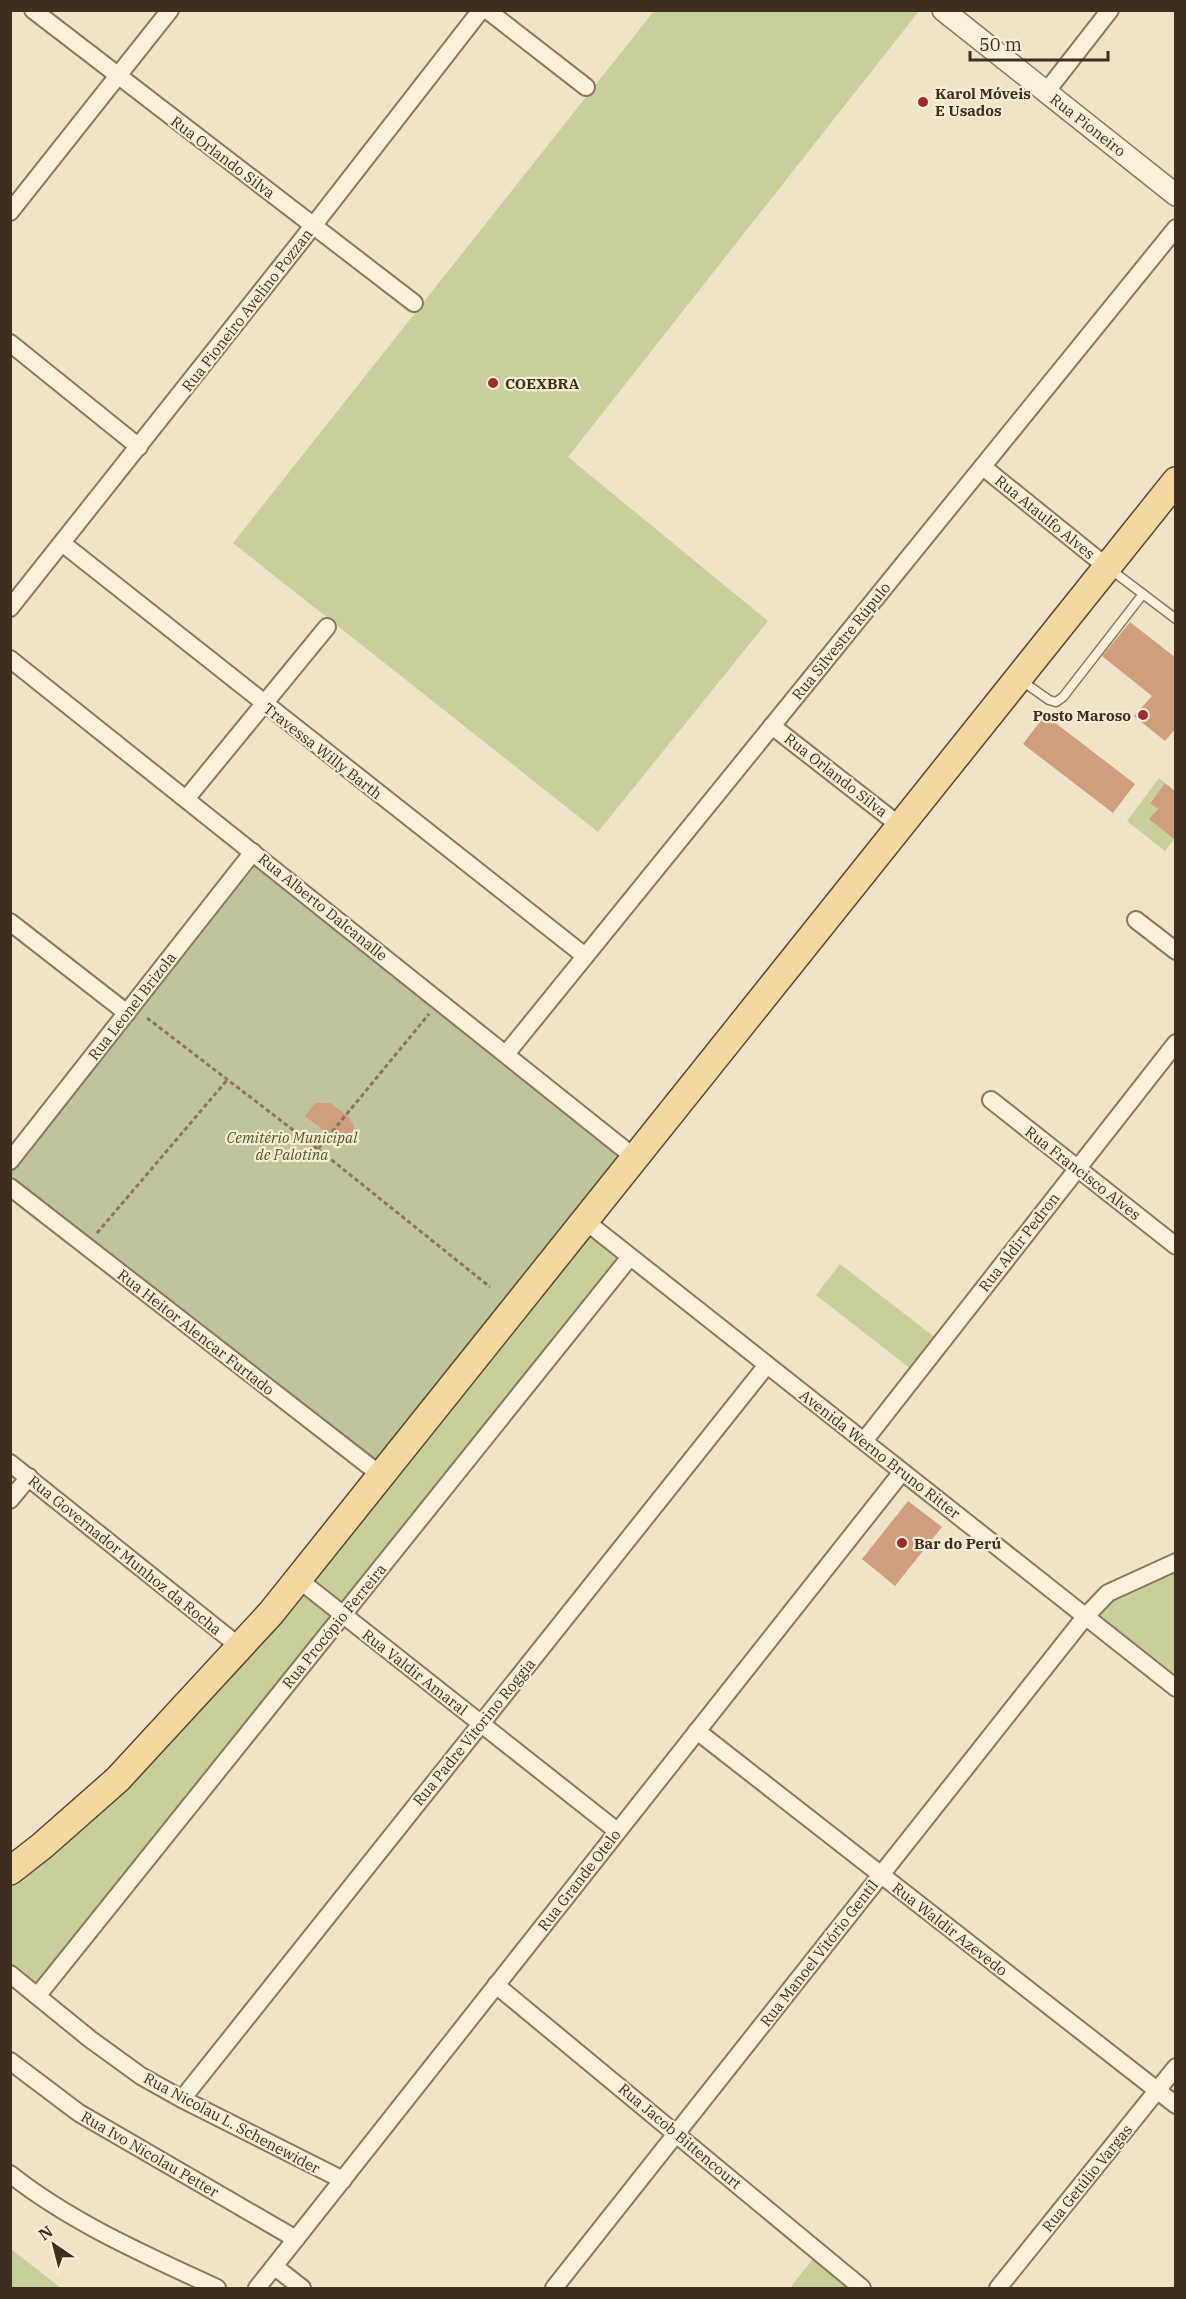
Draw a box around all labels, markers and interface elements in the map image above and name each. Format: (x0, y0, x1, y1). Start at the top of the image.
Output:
scale bar (970, 24, 1108, 62)
text: 50 m (979, 33, 1022, 56)
place label: Karol Móveis E Usados (935, 84, 1031, 120)
street label: Rua Pioneiro (1046, 90, 1130, 160)
marker: Karol Móveis E Usados (916, 95, 930, 109)
street label: Rua Orlando Silva (167, 112, 279, 202)
street label: Rua Pioneiro Avelino Pozzan (178, 224, 317, 395)
place label: COEXBRA (505, 374, 580, 393)
marker: COEXBRA (486, 376, 500, 390)
street label: Rua Ataulfo Alves (991, 471, 1099, 563)
street label: Rua Silvestre Rúpulo (788, 578, 894, 704)
street label: Travessa Willy Barth (260, 699, 386, 803)
place label: Posto Maroso (1033, 706, 1131, 725)
marker: Posto Maroso (1136, 708, 1150, 722)
street label: Rua Orlando Silva (781, 729, 891, 821)
street label: Rua Alberto Dalcanalle (255, 849, 391, 965)
street label: Rua Leonel Brizola (84, 948, 180, 1064)
street label: Rua Francisco Alves (1021, 1122, 1145, 1224)
park label: Cemitério Municipal de Palotina (227, 1128, 358, 1164)
street label: Rua Aldir Pedron (974, 1188, 1064, 1295)
street label: Rua Heitor Alencar Furtado (114, 1265, 278, 1399)
street label: Avenida Werno Bruno Ritter (796, 1385, 964, 1523)
street label: Rua Governador Munhoz da Rocha (24, 1471, 226, 1639)
place label: Bar do Perú (914, 1534, 1002, 1553)
marker: Bar do Perú (895, 1536, 909, 1550)
street label: Rua Procópio Ferreira (278, 1560, 390, 1692)
street label: Rua Valdir Amaral (358, 1625, 472, 1719)
street label: Rua Padre Vitorino Roggia (409, 1654, 539, 1810)
street label: Rua Grande Otelo (533, 1825, 625, 1935)
street label: Rua Manoel Vitório Gentil (756, 1876, 882, 2030)
street label: Rua Waldir Azevedo (889, 1878, 1011, 1980)
street label: Rua Nicolau L. Schenewider (141, 2068, 324, 2178)
street label: Rua Jacob Bittencourt (615, 2079, 745, 2193)
street label: Rua Ivo Nicolau Petter (78, 2107, 223, 2201)
street label: Rua Getúlio Vargas (1038, 2120, 1136, 2236)
north arrow (24, 2215, 84, 2275)
text: N (34, 2221, 56, 2245)

